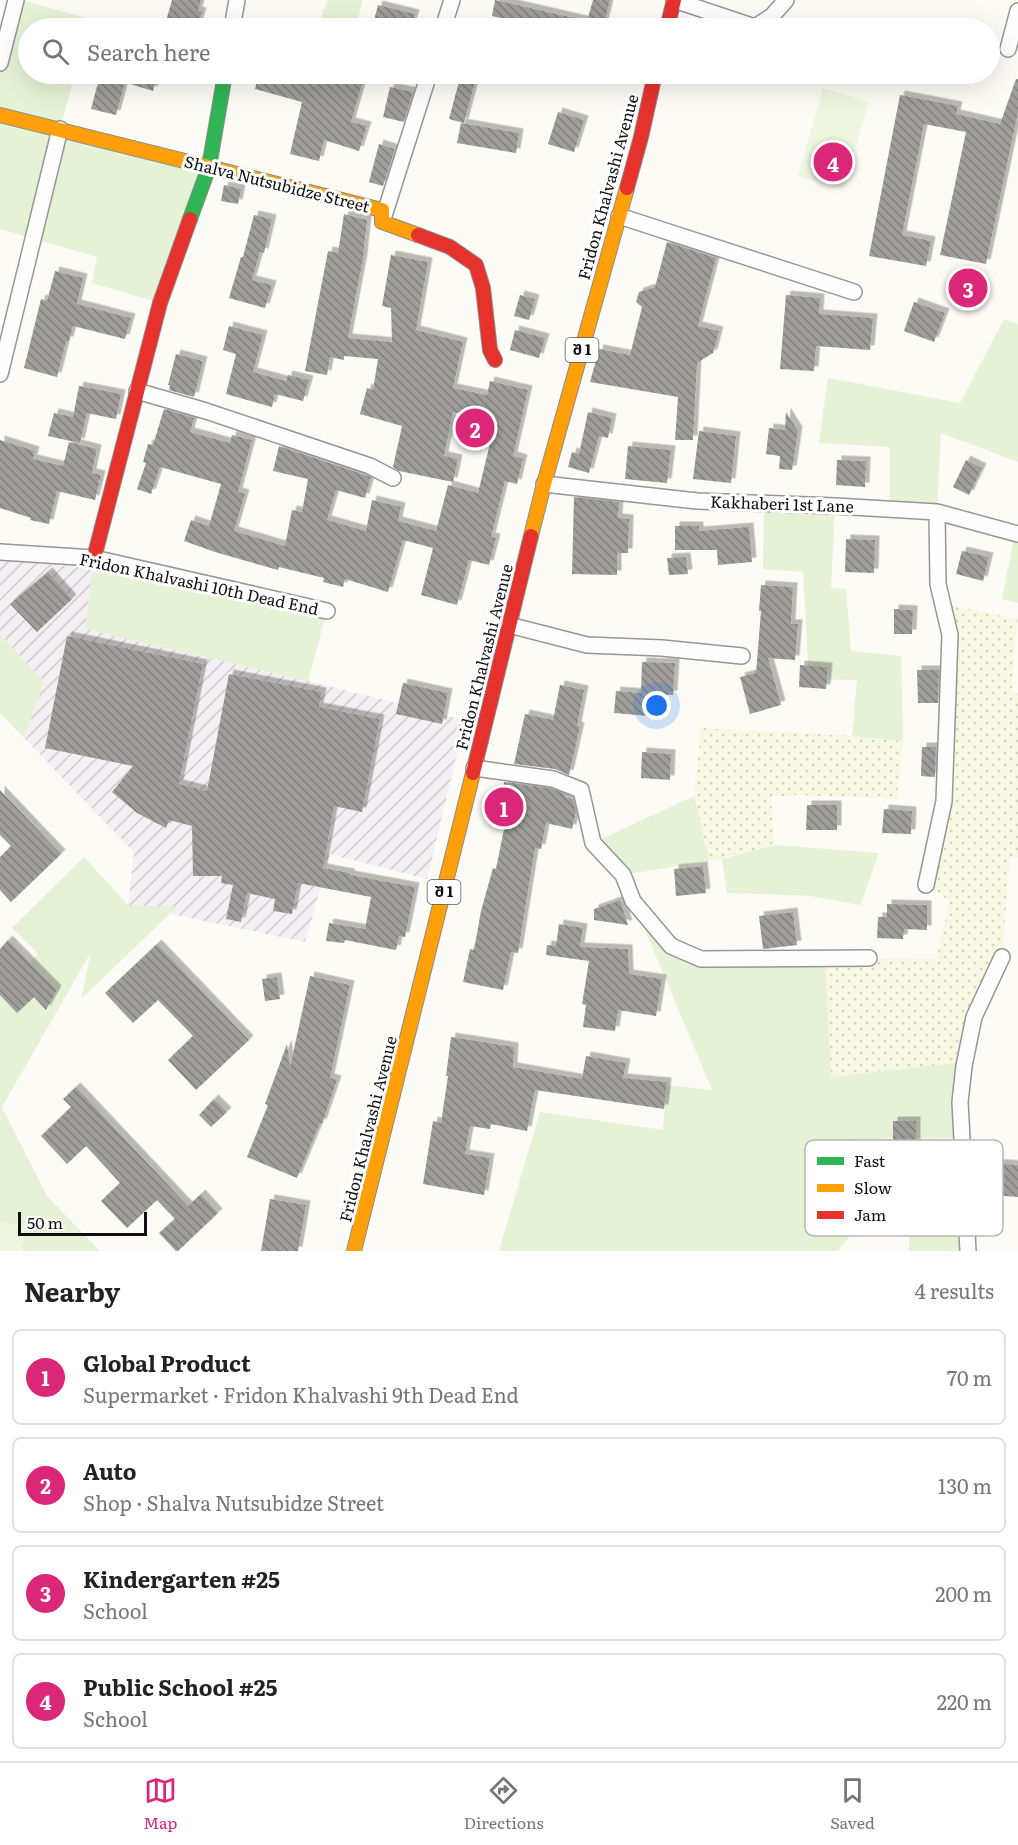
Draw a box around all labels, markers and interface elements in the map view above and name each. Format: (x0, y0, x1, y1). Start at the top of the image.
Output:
search box (18, 18, 1000, 84)
icon: search (39, 35, 72, 68)
text: Search here (87, 35, 210, 68)
street label: Fridon Khalvashi Avenue (571, 91, 643, 282)
pin: 4 (814, 140, 852, 184)
street label: Shalva Nutsubidze Street (182, 148, 373, 218)
pin: 3 (948, 266, 988, 310)
road number: შ 1 (566, 338, 598, 362)
pin: 2 (456, 406, 494, 450)
street label: Kakhaberi 1st Lane (710, 489, 854, 517)
street label: Fridon Khalvashi 10th Dead End (77, 546, 321, 620)
street label: Fridon Khalvashi Avenue (448, 561, 518, 753)
your location (642, 691, 671, 720)
pin: 1 (484, 784, 524, 830)
road number: შ 1 (428, 880, 460, 904)
street label: Fridon Khalvashi Avenue (332, 1033, 402, 1225)
legend (805, 1140, 1003, 1236)
text: Fast (854, 1148, 886, 1172)
text: Slow (854, 1175, 892, 1199)
text: Jam (854, 1202, 887, 1226)
scale bar (18, 1209, 147, 1236)
text: 50 m (27, 1210, 63, 1234)
text: Nearby (24, 1271, 120, 1310)
text: 4 results (915, 1275, 994, 1305)
text: Global Product (83, 1346, 251, 1379)
text: 1 (41, 1362, 50, 1392)
text: 70 m (947, 1362, 992, 1392)
text: Supermarket · Fridon Khalvashi 9th Dead End (83, 1379, 519, 1409)
text: Auto (83, 1454, 137, 1487)
text: 2 (40, 1470, 51, 1500)
text: 130 m (938, 1470, 992, 1500)
text: Shop · Shalva Nutsubidze Street (83, 1487, 384, 1517)
text: Kindergarten #25 (83, 1562, 280, 1595)
text: 3 (40, 1578, 51, 1608)
text: 200 m (935, 1578, 992, 1608)
text: School (83, 1595, 148, 1625)
text: Public School #25 (83, 1670, 277, 1703)
text: 4 (39, 1686, 52, 1716)
text: 220 m (937, 1686, 992, 1716)
text: School (83, 1703, 148, 1733)
tab: Map (143, 1774, 177, 1834)
tab: Directions (464, 1774, 544, 1834)
tab: Saved (830, 1774, 875, 1834)

